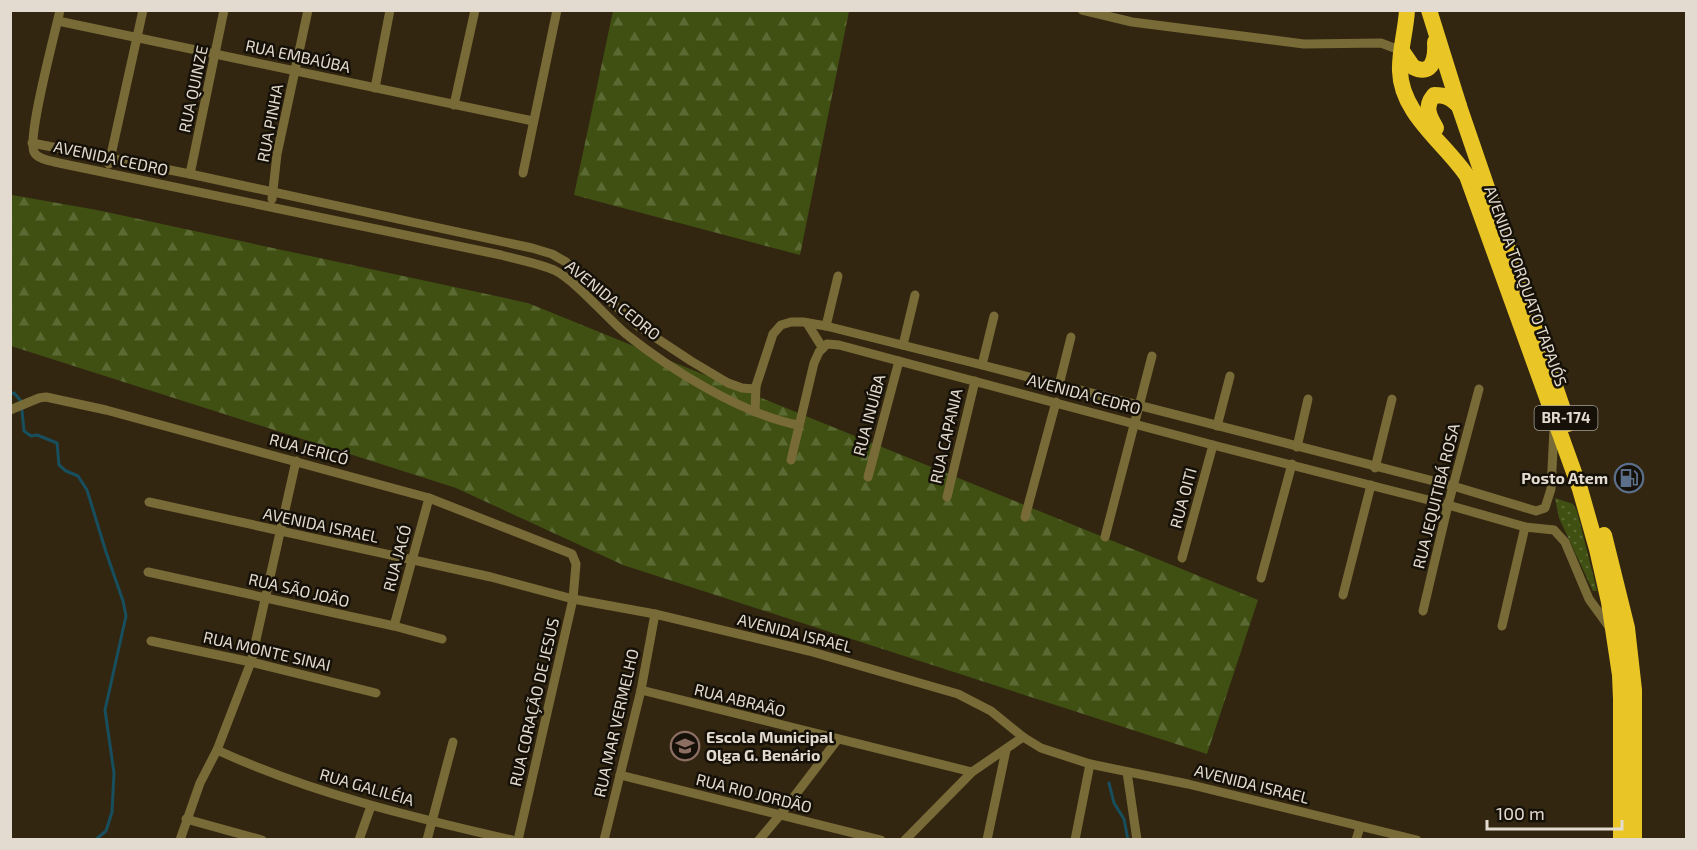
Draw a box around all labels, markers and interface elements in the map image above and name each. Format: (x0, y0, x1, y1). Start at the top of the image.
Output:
street label: RUA EMBAÚBA (244, 35, 352, 76)
street label: RUA QUINZE (174, 44, 212, 134)
street label: RUA PINHA (253, 82, 286, 164)
street label: AVENIDA CEDRO (52, 136, 170, 179)
street label: AVENIDA TORQUATO TAPAJÓS (1480, 183, 1572, 389)
street label: AVENIDA CEDRO (562, 256, 665, 344)
street label: AVENIDA CEDRO (1025, 369, 1143, 418)
street label: RUA INUÍBA (848, 372, 889, 458)
street label: RUA CAPANIA (925, 386, 966, 485)
road number: BR-174 (1534, 406, 1598, 430)
street label: RUA JEQUITIBÁ ROSA (1408, 421, 1464, 571)
street label: RUA JERICÓ (267, 429, 351, 468)
fuel station icon: Posto Atem (1613, 462, 1645, 494)
street label: RUA OITI (1165, 465, 1200, 530)
place label: Posto Atem (1521, 468, 1608, 487)
street label: AVENIDA ISRAEL (262, 503, 381, 546)
street label: RUA JACÓ (379, 522, 415, 593)
street label: RUA SÃO JOÃO (247, 569, 351, 610)
street label: AVENIDA ISRAEL (736, 609, 854, 656)
street label: RUA CORAÇÃO DE JESUS (505, 616, 563, 788)
street label: RUA MONTE SINAI (202, 627, 333, 674)
street label: RUA MAR VERMELHO (589, 647, 642, 799)
street label: RUA ABRAÃO (692, 679, 788, 720)
place label: Escola Municipal Olga G. Benário (706, 727, 834, 764)
school or university icon: Escola Municipal Olga G. Benário (669, 730, 701, 762)
street label: AVENIDA ISRAEL (1193, 760, 1311, 807)
street label: RUA GALILÉIA (318, 764, 417, 809)
street label: RUA RIO JORDÃO (694, 769, 814, 816)
scale bar (1487, 793, 1622, 831)
text: 100 m (1496, 802, 1545, 824)

